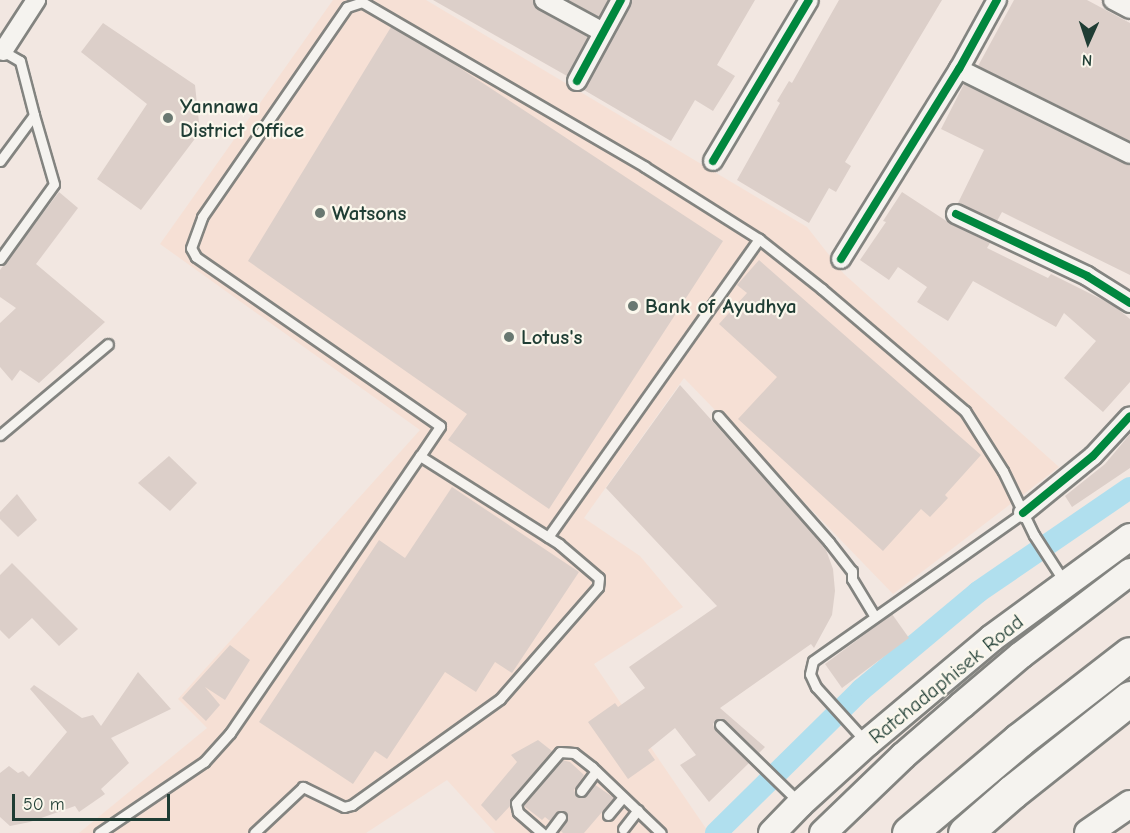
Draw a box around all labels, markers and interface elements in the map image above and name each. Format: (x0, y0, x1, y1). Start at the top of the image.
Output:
north arrow (1058, 12, 1118, 72)
text: N (1081, 51, 1093, 69)
place label: Yannawa District Office (180, 93, 304, 143)
marker: Yannawa District Office (161, 111, 175, 125)
place label: Watsons (332, 200, 406, 226)
marker: Watsons (313, 206, 327, 220)
place label: Bank of Ayudhya (645, 293, 797, 319)
marker: Bank of Ayudhya (626, 299, 640, 313)
place label: Lotus's (521, 324, 582, 350)
marker: Lotus's (502, 330, 516, 344)
street label: Ratchadaphisek Road (864, 609, 1028, 749)
scale bar (15, 782, 172, 820)
text: 50 m (23, 794, 65, 815)

